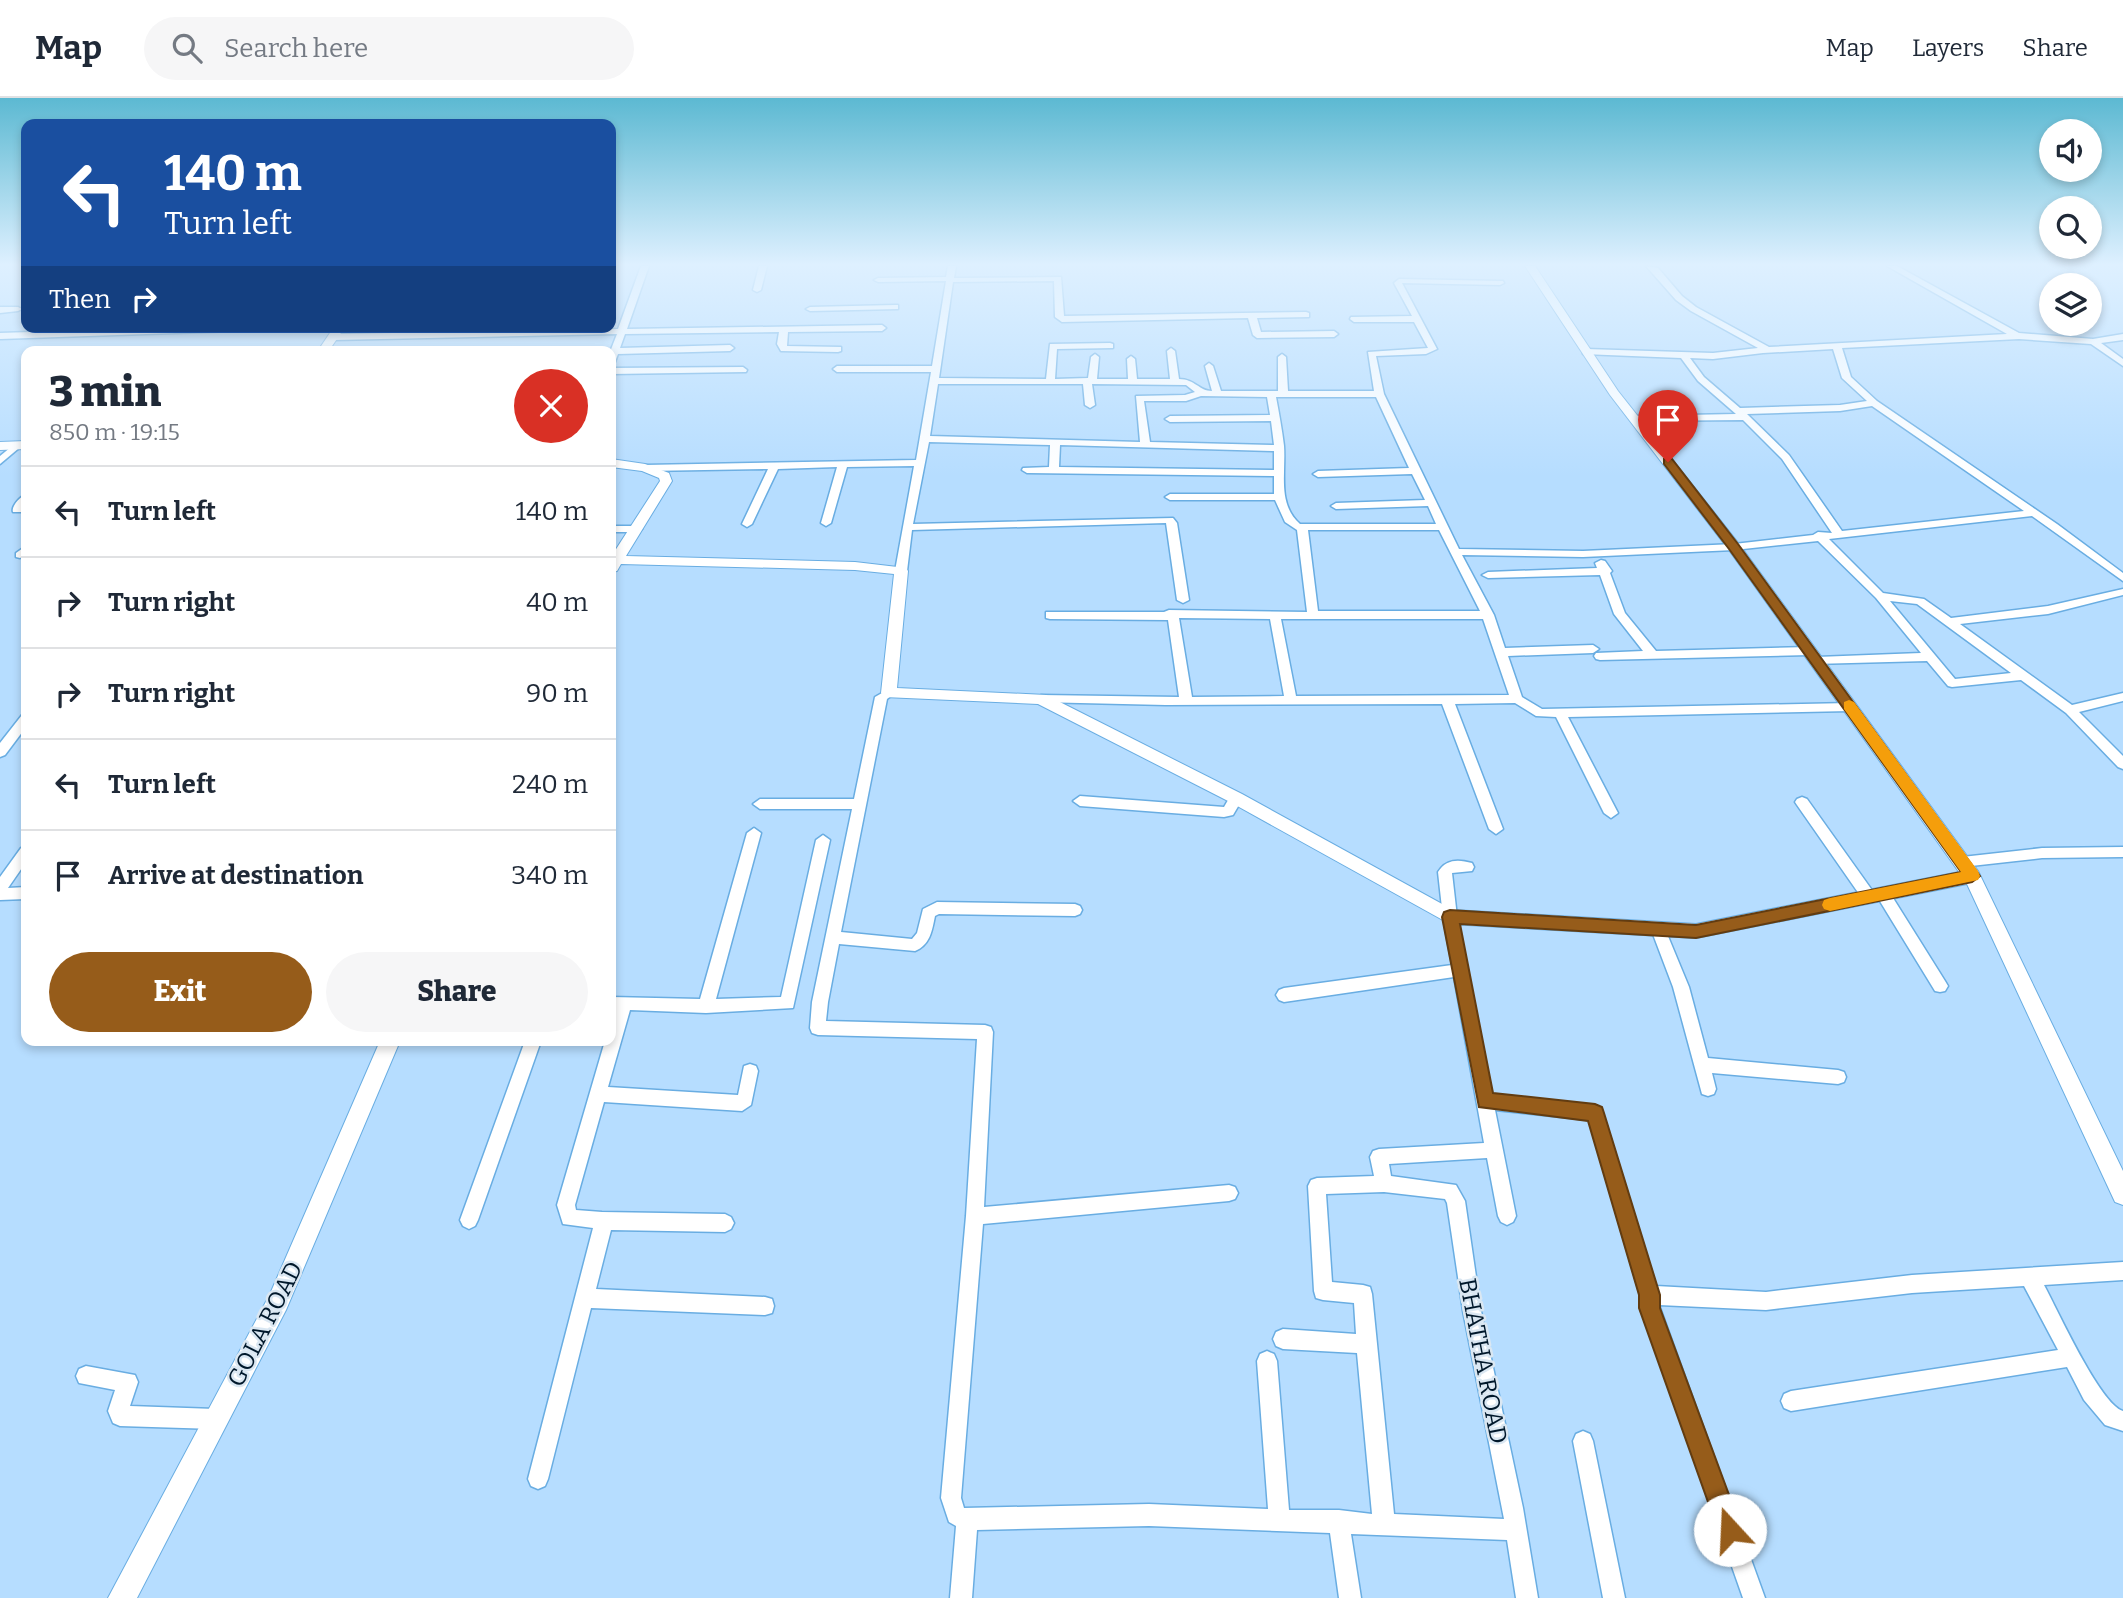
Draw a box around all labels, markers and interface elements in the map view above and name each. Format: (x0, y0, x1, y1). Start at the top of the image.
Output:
search box (144, 17, 634, 80)
text: Map (35, 28, 102, 68)
icon: search (168, 29, 206, 67)
text: Search here (224, 33, 368, 64)
text: Map (1826, 34, 1874, 62)
text: Layers (1912, 34, 1984, 62)
text: Share (2022, 34, 2088, 62)
map controls (2039, 119, 2102, 336)
button: sound (2039, 119, 2102, 182)
text: 140 m (164, 144, 302, 203)
icon: left (49, 147, 140, 238)
button: search (2039, 196, 2102, 259)
text: Turn left (164, 204, 292, 242)
button: layers (2039, 273, 2102, 336)
icon: right (125, 280, 163, 318)
text: Then (49, 284, 111, 315)
text: 3 min (49, 367, 162, 417)
button: close (514, 369, 588, 443)
pin (1638, 390, 1698, 462)
icon: arrive (1649, 401, 1687, 439)
text: 850 m · 19:15 (49, 418, 180, 446)
icon: left (49, 493, 87, 531)
text: Turn left (108, 496, 216, 527)
text: 140 m (516, 496, 588, 527)
icon: right (49, 584, 87, 622)
text: Turn right (108, 587, 235, 618)
text: 40 m (526, 587, 588, 618)
icon: right (49, 675, 87, 713)
text: Turn right (108, 678, 235, 709)
text: 90 m (526, 678, 588, 709)
icon: left (49, 766, 87, 804)
text: Turn left (108, 769, 216, 800)
text: 240 m (512, 769, 588, 800)
icon: arrive (49, 857, 87, 895)
text: Arrive at destination (108, 860, 363, 891)
text: 340 m (511, 860, 588, 891)
button: Exit (49, 952, 312, 1032)
button: Share (326, 952, 588, 1032)
street label: GOLA ROAD (222, 1257, 308, 1391)
street label: BHATHA ROAD (1453, 1276, 1513, 1446)
position arrow (1693, 1493, 1767, 1567)

